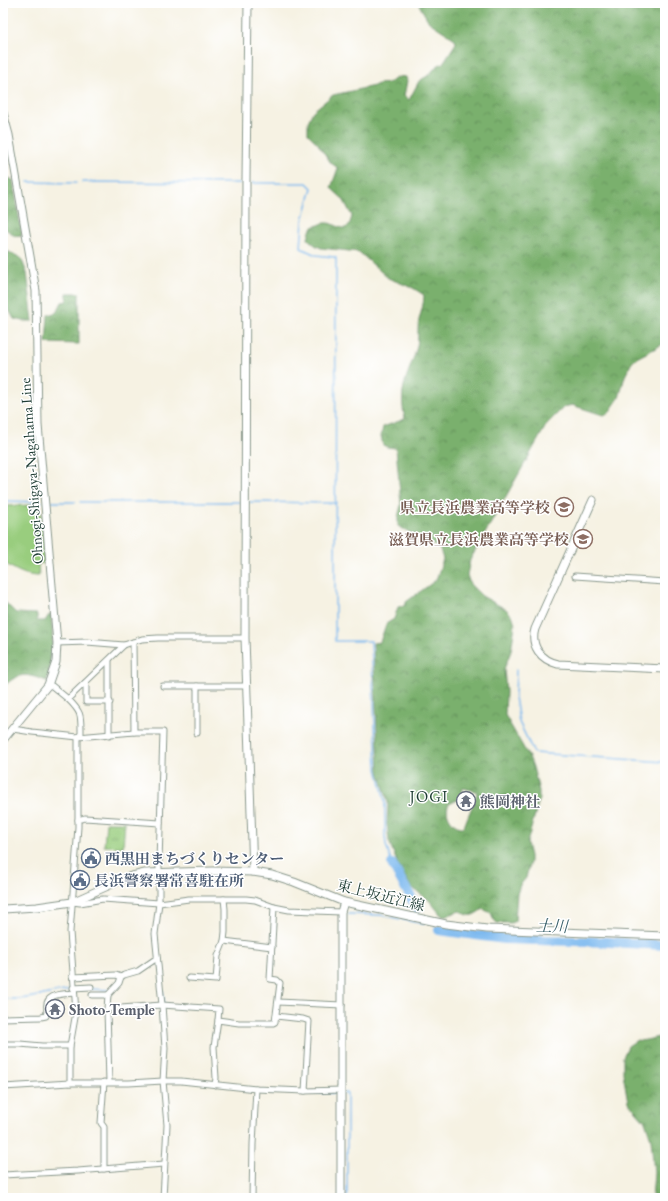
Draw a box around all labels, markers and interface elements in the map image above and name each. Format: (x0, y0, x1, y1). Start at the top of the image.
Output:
street label: Ohnogi-Shigaya-Nagahama Line (15, 377, 47, 565)
school or university icon: 県立長浜農業高等学校 (553, 496, 575, 518)
place label: 県立長浜農業高等学校 (400, 498, 550, 517)
school or university icon: 滋賀県立長浜農業高等学校 (572, 528, 594, 550)
place label: 滋賀県立長浜農業高等学校 (389, 530, 569, 549)
district label: JOGI (408, 786, 448, 807)
temple icon: 熊岡神社 (455, 790, 477, 812)
place label: 熊岡神社 (480, 792, 540, 811)
public building icon: 西黒田まちづくりセンター (80, 847, 102, 869)
place label: 西黒田まちづくりセンター (105, 849, 284, 868)
public building icon: 長浜警察署常喜駐在所 (69, 869, 91, 891)
place label: 長浜警察署常喜駐在所 (94, 871, 244, 890)
street label: 東上坂近江線 (335, 875, 427, 915)
water label: 土川 (536, 915, 570, 937)
temple icon: Shoto-Temple (44, 998, 66, 1020)
place label: Shoto-Temple (69, 1000, 155, 1019)

